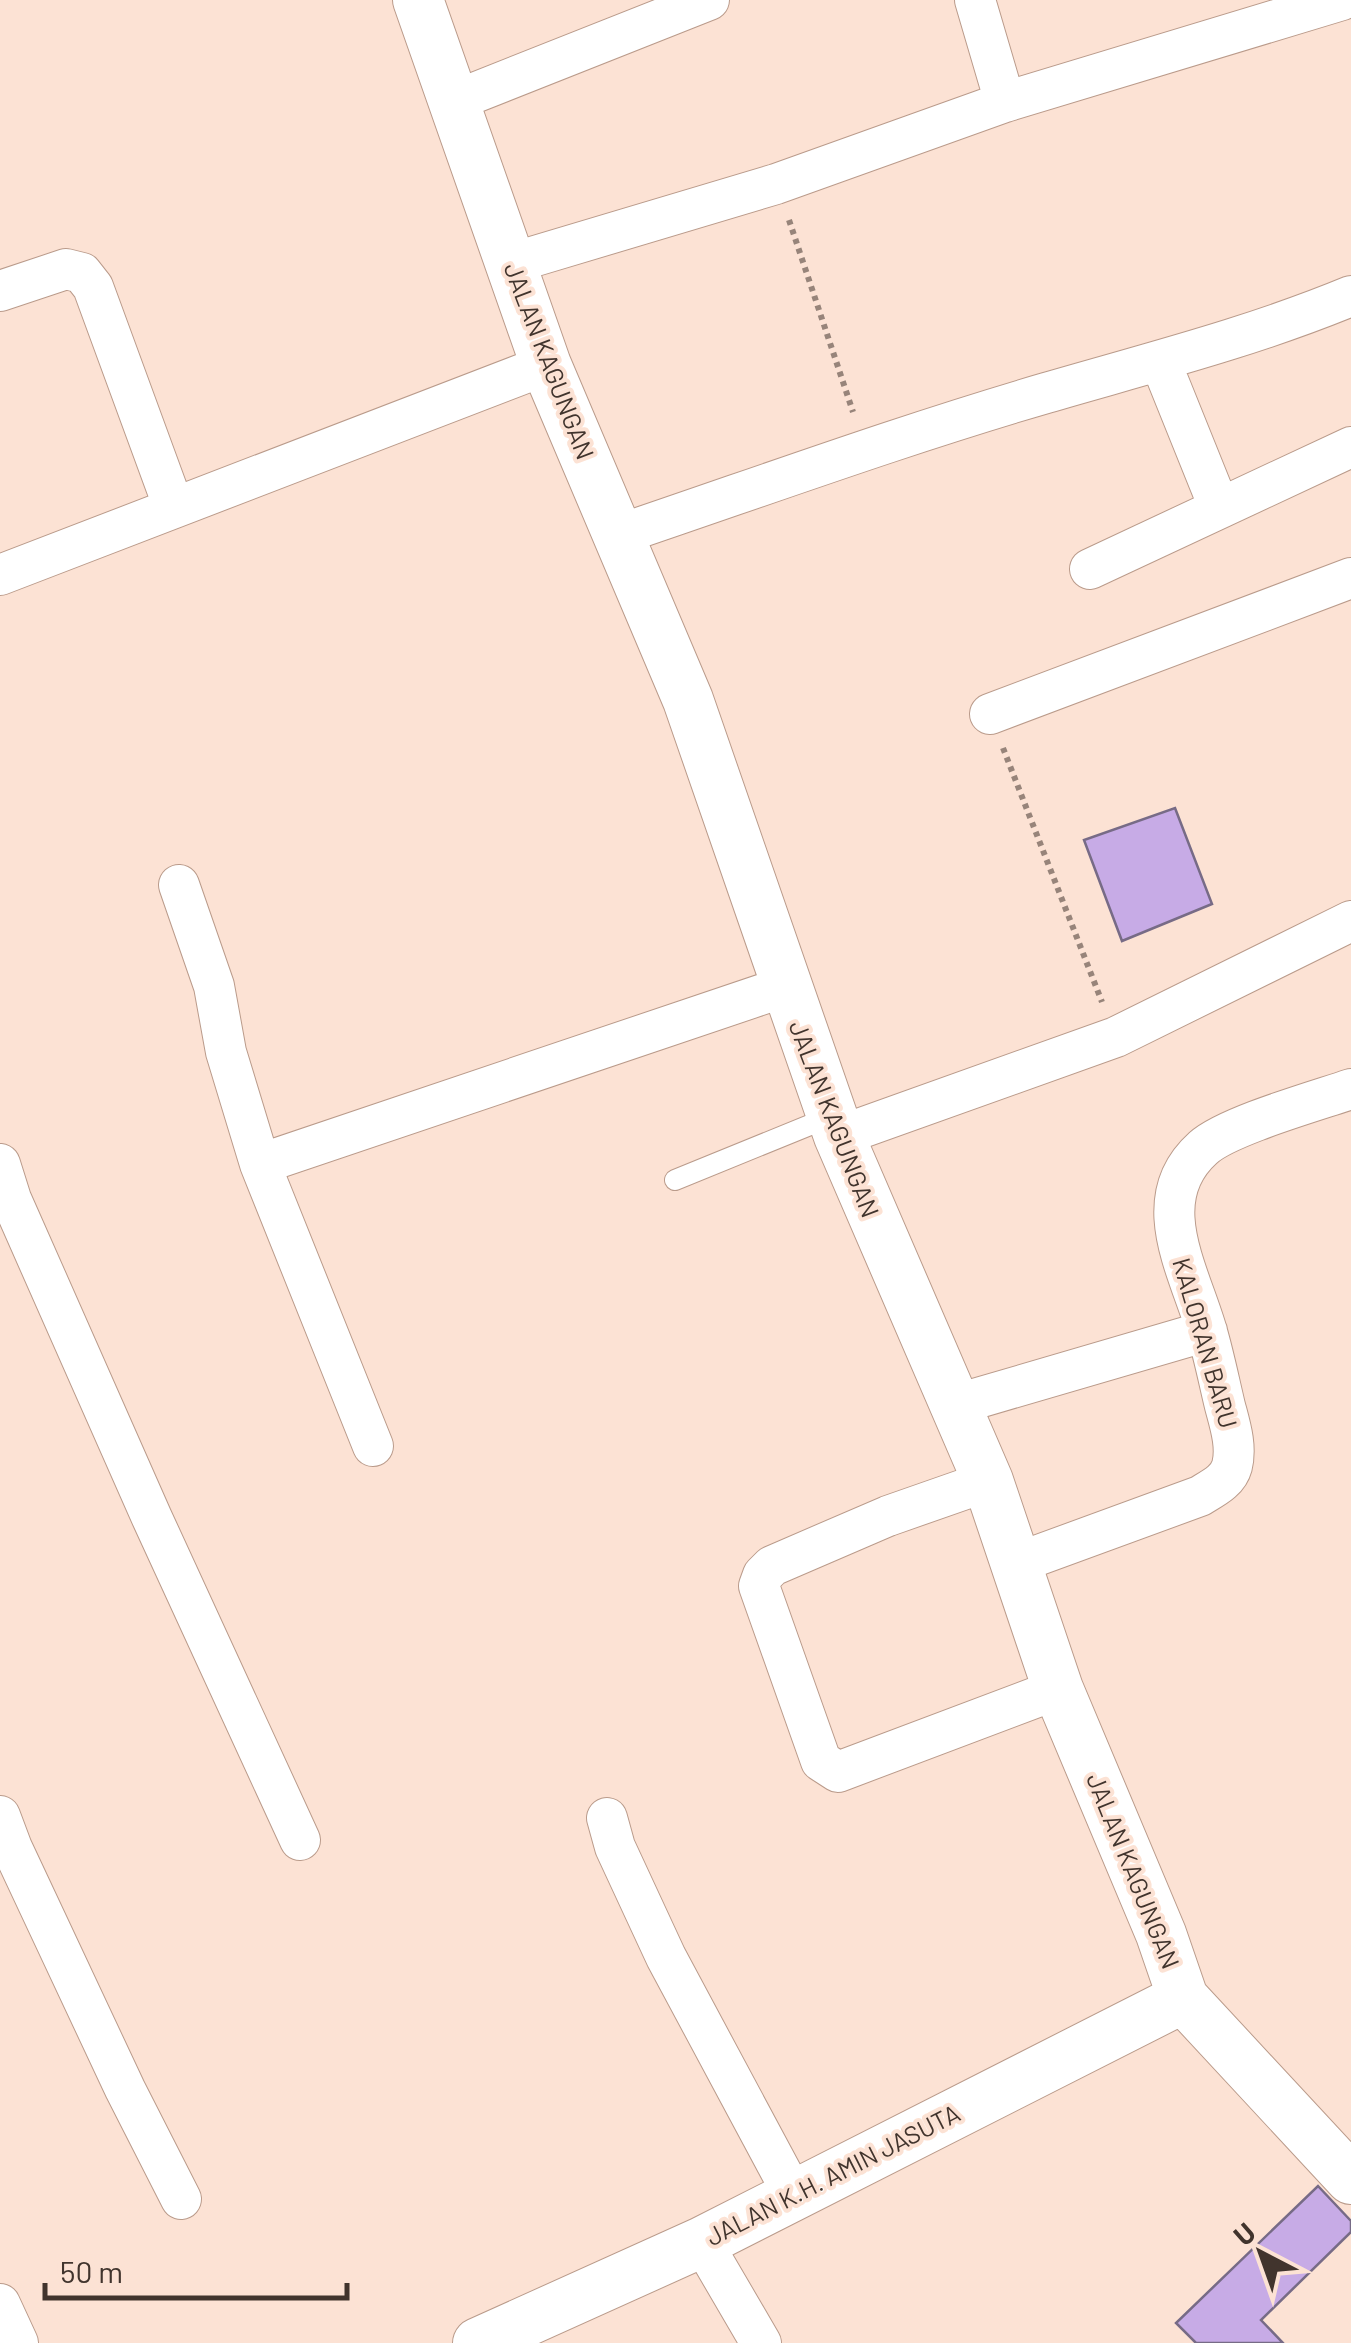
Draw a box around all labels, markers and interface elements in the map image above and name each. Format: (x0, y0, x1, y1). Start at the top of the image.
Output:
street label: JALAN KAGUNGAN (499, 258, 601, 463)
street label: JALAN KAGUNGAN (784, 1016, 886, 1221)
street label: KALORAN BARU (1167, 1254, 1245, 1431)
street label: JALAN KAGUNGAN (1081, 1768, 1187, 1973)
street label: JALAN K.H. AMIN JASUTA (701, 2097, 965, 2251)
north arrow (1211, 2203, 1311, 2303)
text: U (1226, 2215, 1262, 2252)
scale bar (45, 2238, 348, 2300)
text: 50 m (60, 2253, 123, 2289)

